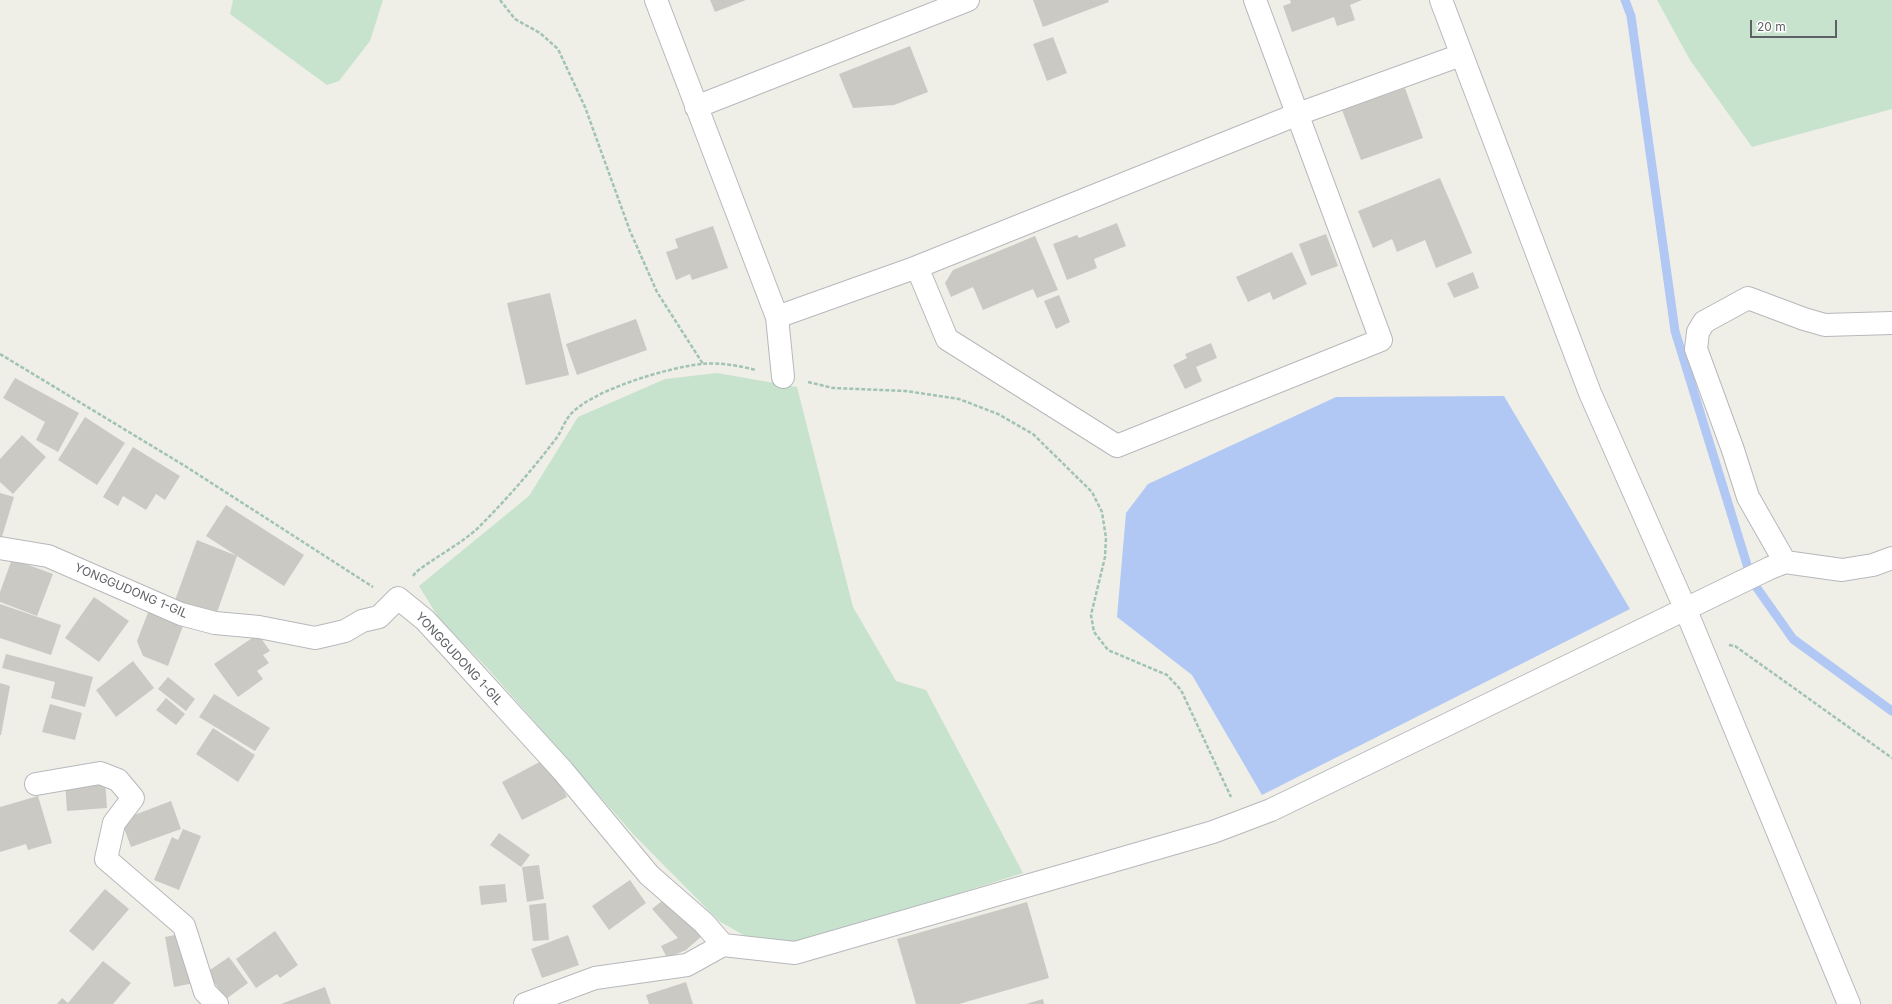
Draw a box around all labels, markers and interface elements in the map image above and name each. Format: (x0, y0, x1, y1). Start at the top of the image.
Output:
scale bar (1752, 12, 1839, 38)
text: 20 m (1757, 19, 1786, 34)
street label: YONGGUDONG 1-GIL (72, 561, 190, 621)
street label: YONGGUDONG 1-GIL (412, 610, 506, 708)

